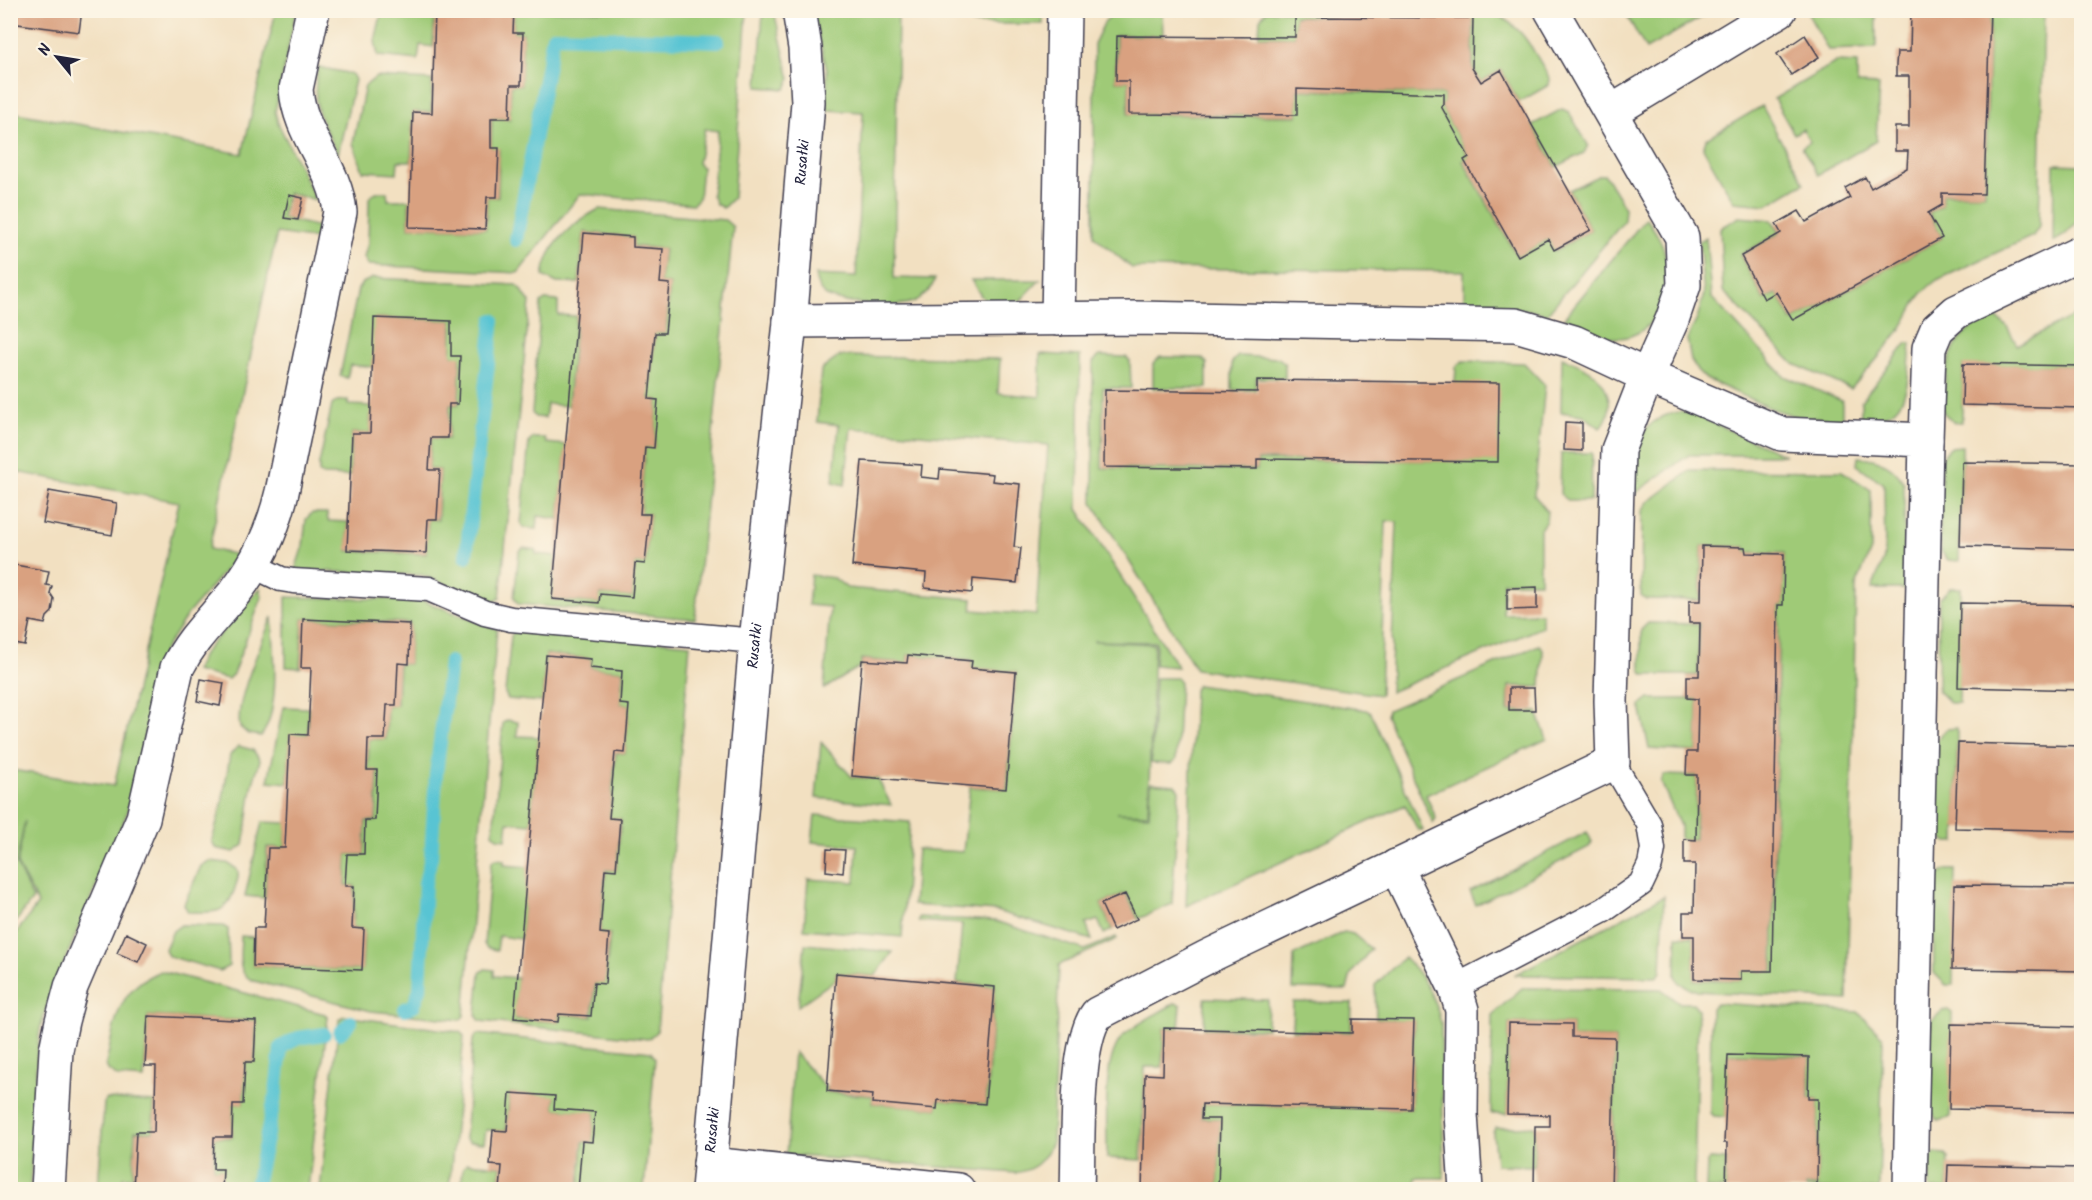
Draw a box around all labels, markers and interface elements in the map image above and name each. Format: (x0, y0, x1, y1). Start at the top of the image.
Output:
north arrow (27, 27, 87, 87)
text: N (32, 40, 59, 61)
street label: Rusałki (789, 137, 817, 186)
street label: Rusałki (742, 621, 770, 670)
street label: Rusałki (699, 1105, 727, 1154)

